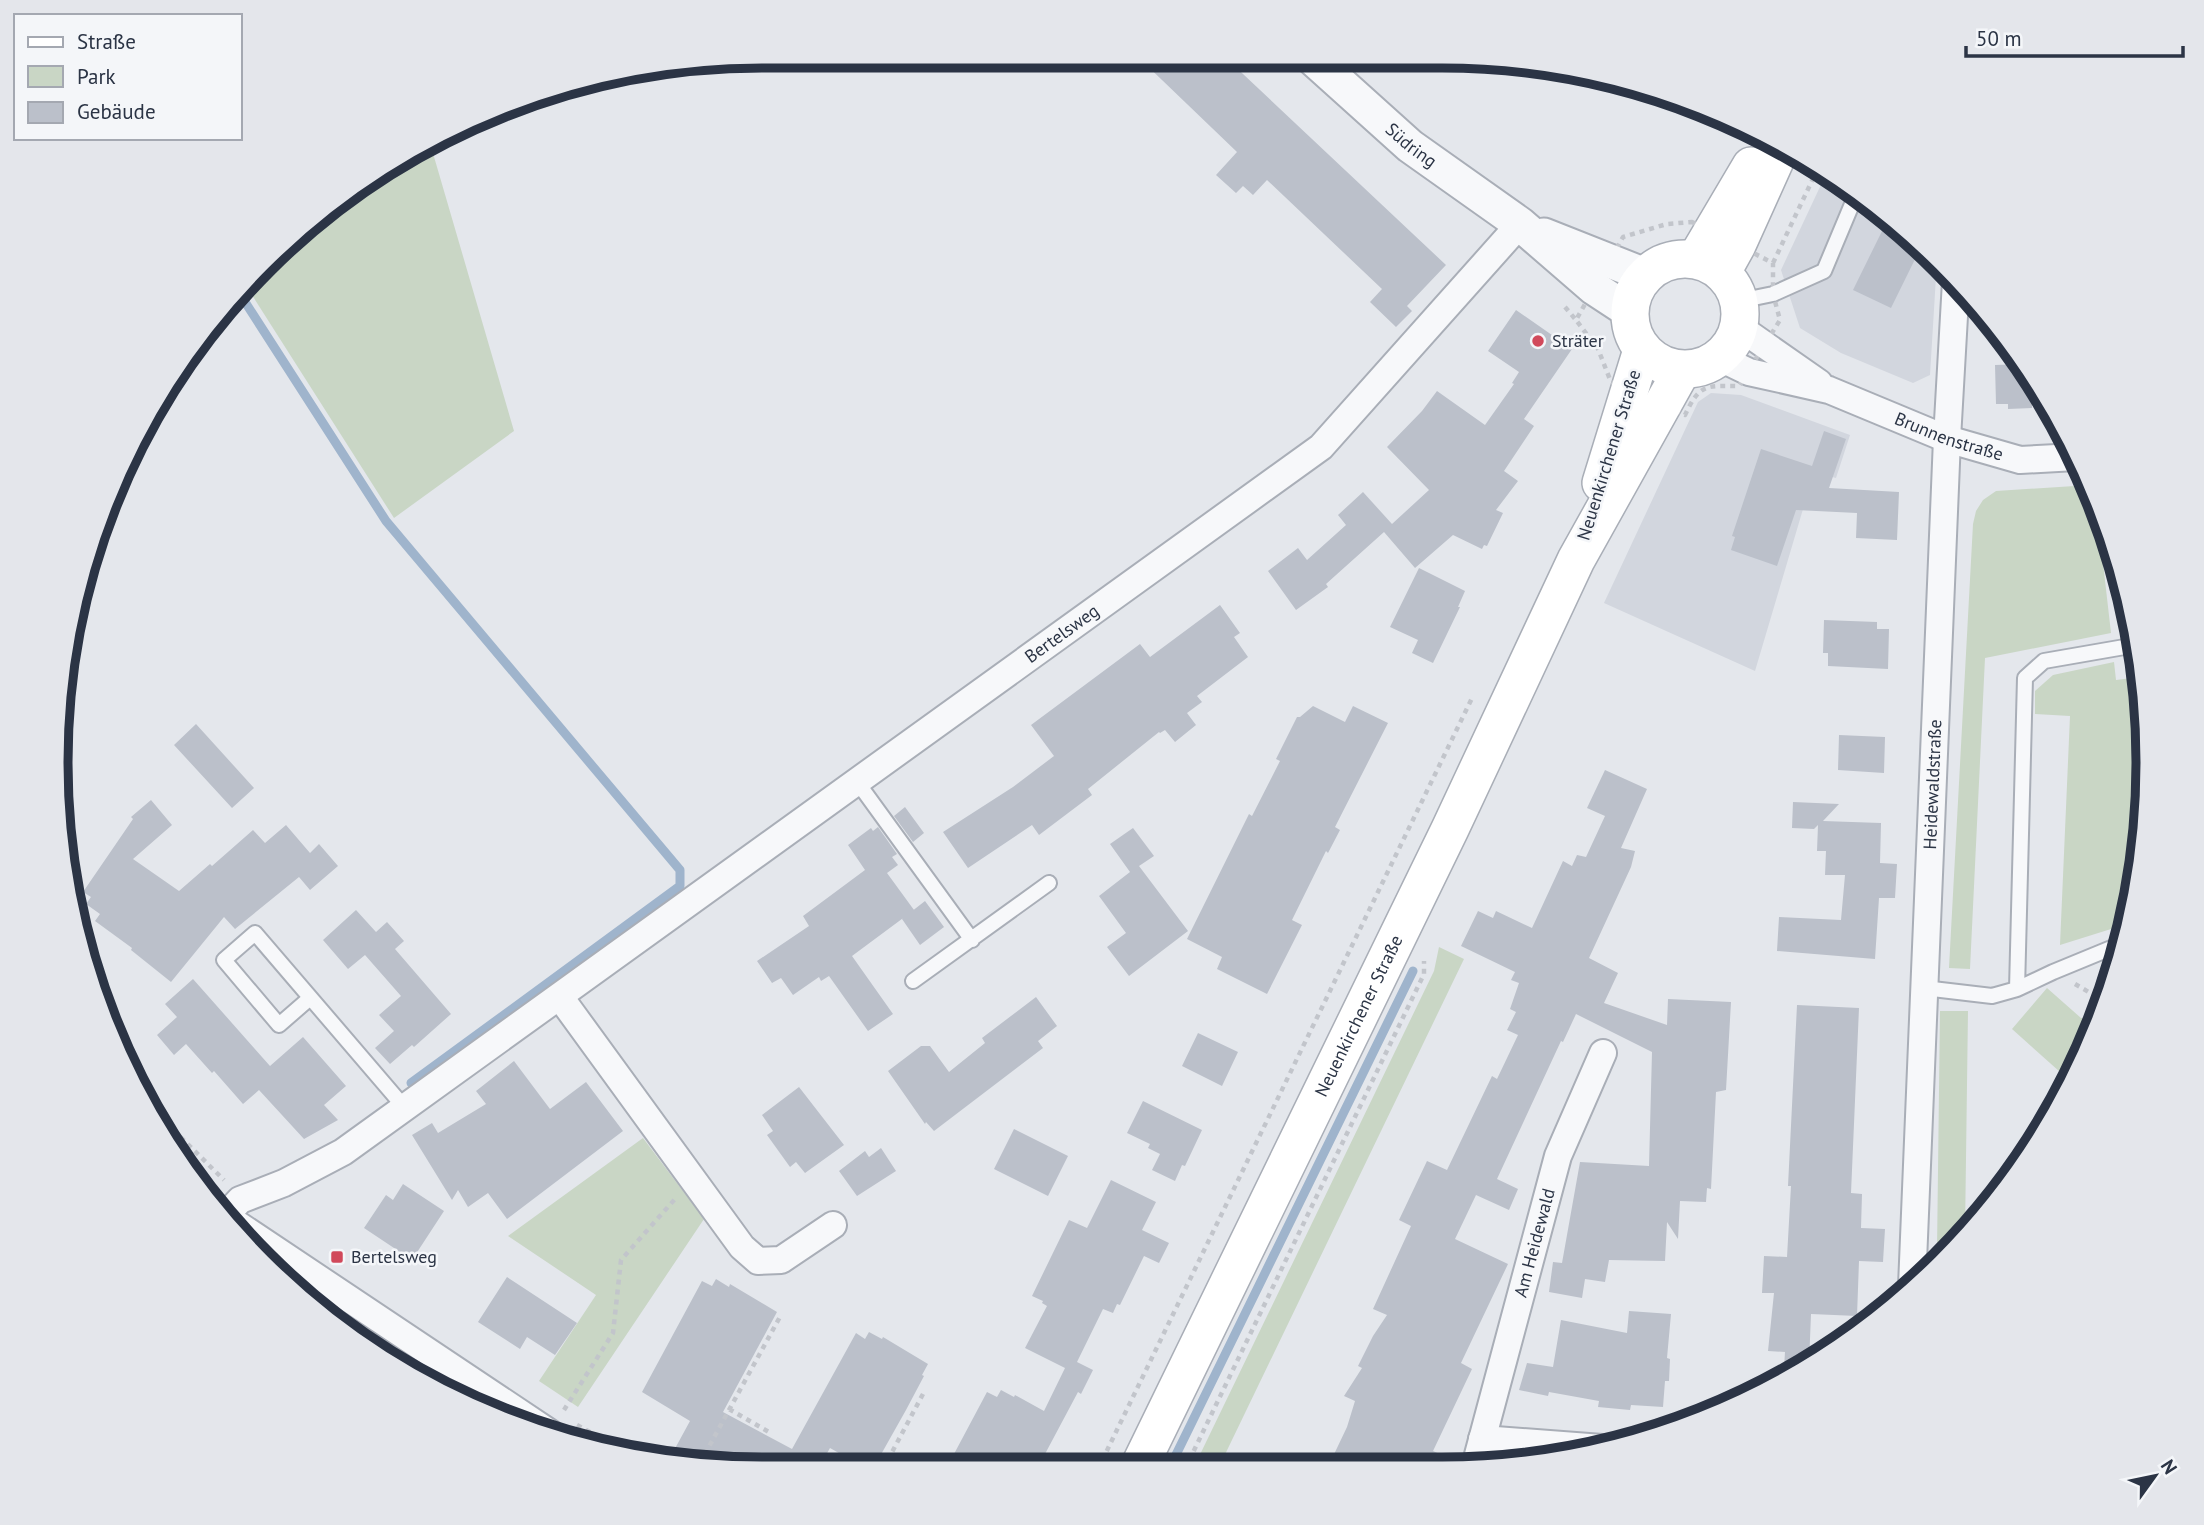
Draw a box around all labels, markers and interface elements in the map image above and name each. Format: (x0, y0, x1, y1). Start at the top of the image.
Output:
legend (14, 14, 242, 140)
scale bar (1966, 14, 2183, 58)
text: 50 m (1976, 25, 2022, 52)
text: Straße (77, 28, 136, 55)
text: Park (77, 63, 116, 90)
text: Gebäude (77, 98, 156, 125)
street label: Südring (1381, 118, 1442, 172)
place label: Sträter (1552, 329, 1604, 352)
marker: Sträter (1530, 333, 1546, 349)
street label: Neuenkirchener Straße (1572, 367, 1645, 543)
street label: Brunnenstraße (1891, 407, 2006, 466)
street label: Bertelsweg (1020, 599, 1103, 668)
street label: Heidewaldstraße (1918, 719, 1946, 850)
street label: Neuenkirchener Straße (1309, 931, 1408, 1100)
street label: Am Heidewald (1509, 1186, 1560, 1300)
place label: Bertelsweg (351, 1245, 437, 1268)
marker: Bertelsweg (329, 1249, 345, 1265)
north arrow (2120, 1441, 2190, 1511)
text: N (2156, 1455, 2183, 1479)

